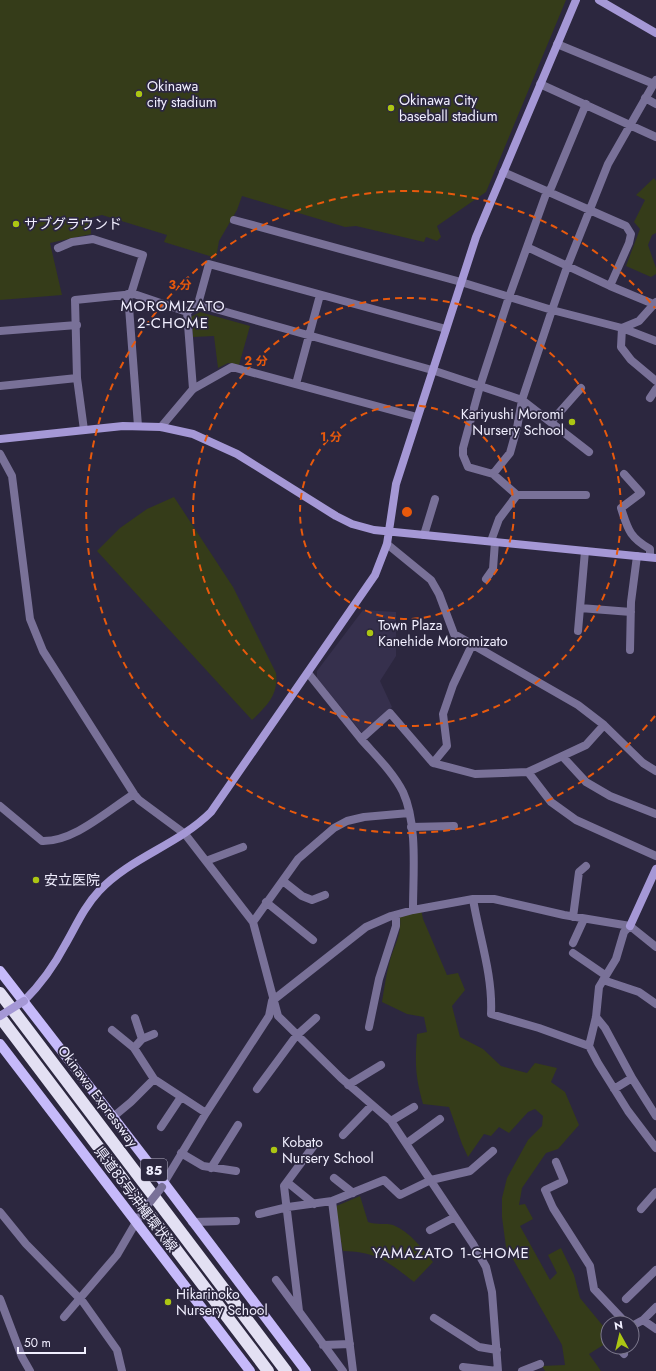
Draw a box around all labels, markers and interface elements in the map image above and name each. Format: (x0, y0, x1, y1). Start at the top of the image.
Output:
place label: Okinawa city stadium (147, 76, 217, 112)
marker: Okinawa city stadium (134, 89, 144, 99)
place label: Okinawa City baseball stadium (399, 90, 498, 126)
marker: Okinawa City baseball stadium (386, 103, 396, 113)
place label: サブグラウンド (24, 214, 122, 234)
marker: サブグラウンド (11, 219, 21, 229)
text: 3 分 (168, 276, 192, 294)
district label: MOROMIZATO 2-CHOME (120, 295, 226, 334)
text: 2 分 (244, 352, 268, 370)
place label: Kariyushi Moromi Nursery School (461, 404, 564, 440)
marker: Kariyushi Moromi Nursery School (567, 417, 577, 427)
text: 1 分 (320, 428, 342, 446)
centre of rings (400, 505, 414, 519)
place label: Town Plaza Kanehide Moromizato (378, 615, 508, 651)
marker: Town Plaza Kanehide Moromizato (365, 628, 375, 638)
place label: 安立医院 (44, 870, 100, 890)
marker: 安立医院 (31, 875, 41, 885)
street label: Okinawa Expressway (53, 1041, 143, 1152)
place label: Kobato Nursery School (282, 1132, 374, 1168)
street label: 県道85号沖縄環状線 (90, 1142, 182, 1256)
marker: Kobato Nursery School (269, 1145, 279, 1155)
road number: 85 (141, 1159, 167, 1181)
district label: YAMAZATO 1-CHOME (372, 1242, 530, 1264)
place label: Hikarinoko Nursery School (176, 1284, 268, 1320)
marker: Hikarinoko Nursery School (163, 1297, 173, 1307)
north arrow (600, 1315, 640, 1355)
text: N (613, 1317, 624, 1334)
scale bar (18, 1329, 85, 1355)
text: 50 m (24, 1334, 51, 1352)

